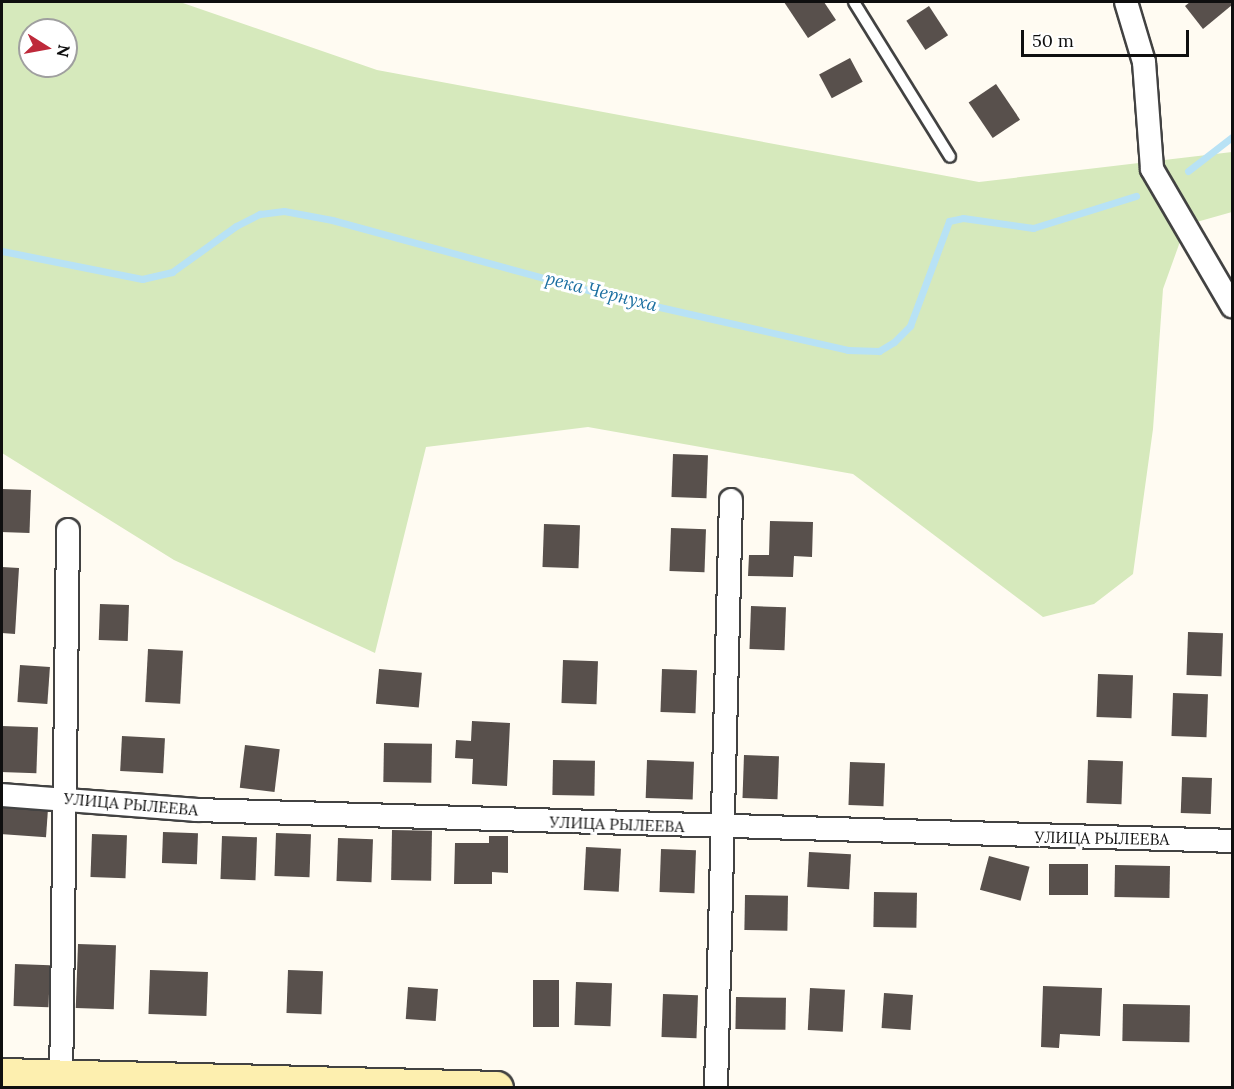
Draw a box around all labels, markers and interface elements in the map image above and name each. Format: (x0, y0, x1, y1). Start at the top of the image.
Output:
north arrow (18, 18, 78, 78)
scale bar (1024, 18, 1192, 56)
text: 50 m (1032, 29, 1074, 52)
text: N (53, 43, 75, 59)
water label: река Чернуха (543, 268, 659, 316)
street label: УЛИЦА РЫЛЕЕВА (63, 789, 199, 819)
street label: УЛИЦА РЫЛЕЕВА (549, 812, 685, 836)
street label: УЛИЦА РЫЛЕЕВА (1034, 827, 1170, 849)

